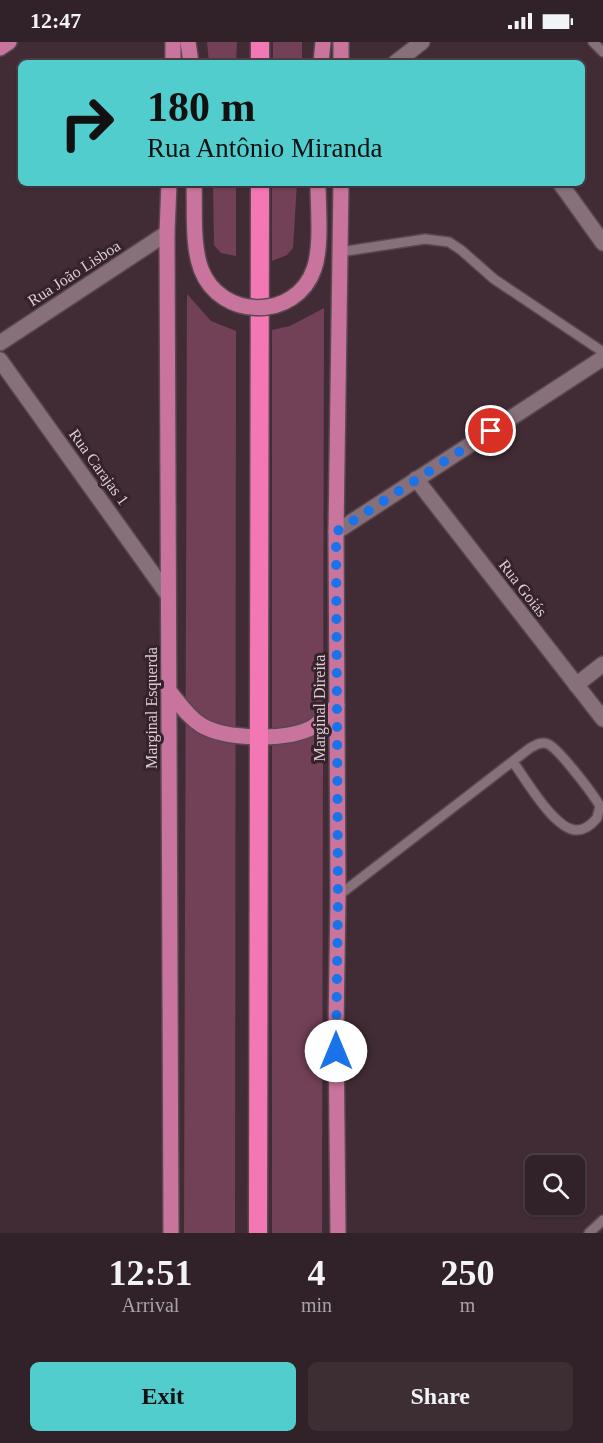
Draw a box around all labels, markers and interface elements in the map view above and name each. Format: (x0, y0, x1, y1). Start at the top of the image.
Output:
text: 12:47 (30, 8, 81, 33)
icon: right (48, 84, 126, 162)
text: 180 m (147, 84, 256, 130)
text: Rua Antônio Miranda (147, 133, 382, 163)
street label: Rua João Lisboa (25, 237, 123, 309)
pin (465, 405, 516, 456)
icon: arrive (474, 414, 507, 447)
street label: Rua Carajas 1 (65, 426, 132, 509)
street label: Rua Goiás (496, 556, 550, 620)
street label: Marginal Esquerda (143, 647, 161, 769)
street label: Marginal Direita (311, 655, 329, 761)
position arrow (304, 1019, 368, 1083)
map controls (525, 1155, 585, 1215)
button: search (525, 1155, 585, 1215)
text: 12:51 (108, 1253, 192, 1293)
text: 4 (308, 1253, 326, 1293)
text: 250 (441, 1253, 495, 1293)
text: Arrival (122, 1294, 179, 1316)
text: min (301, 1294, 332, 1316)
text: m (460, 1294, 475, 1316)
button: Exit (30, 1362, 296, 1431)
button: Share (308, 1362, 573, 1431)

